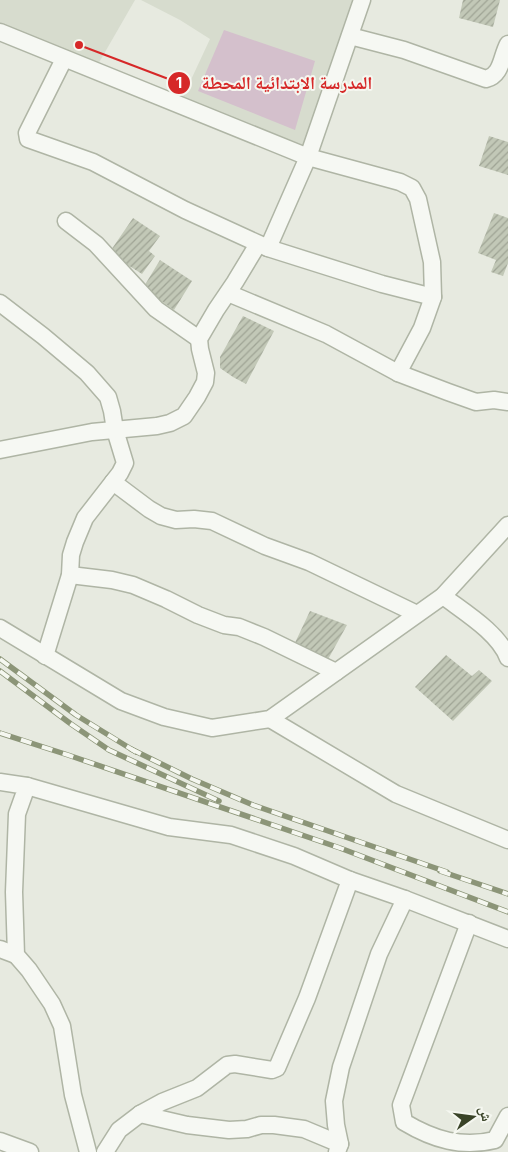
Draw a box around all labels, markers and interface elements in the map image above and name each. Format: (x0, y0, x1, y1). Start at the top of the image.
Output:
callout: المدرسة الابتدائية المحطة (167, 67, 382, 100)
text: المدرسة الابتدائية المحطة (202, 72, 372, 94)
text: 1 (176, 73, 182, 92)
north arrow (448, 1092, 498, 1142)
text: ش (475, 1104, 496, 1123)

